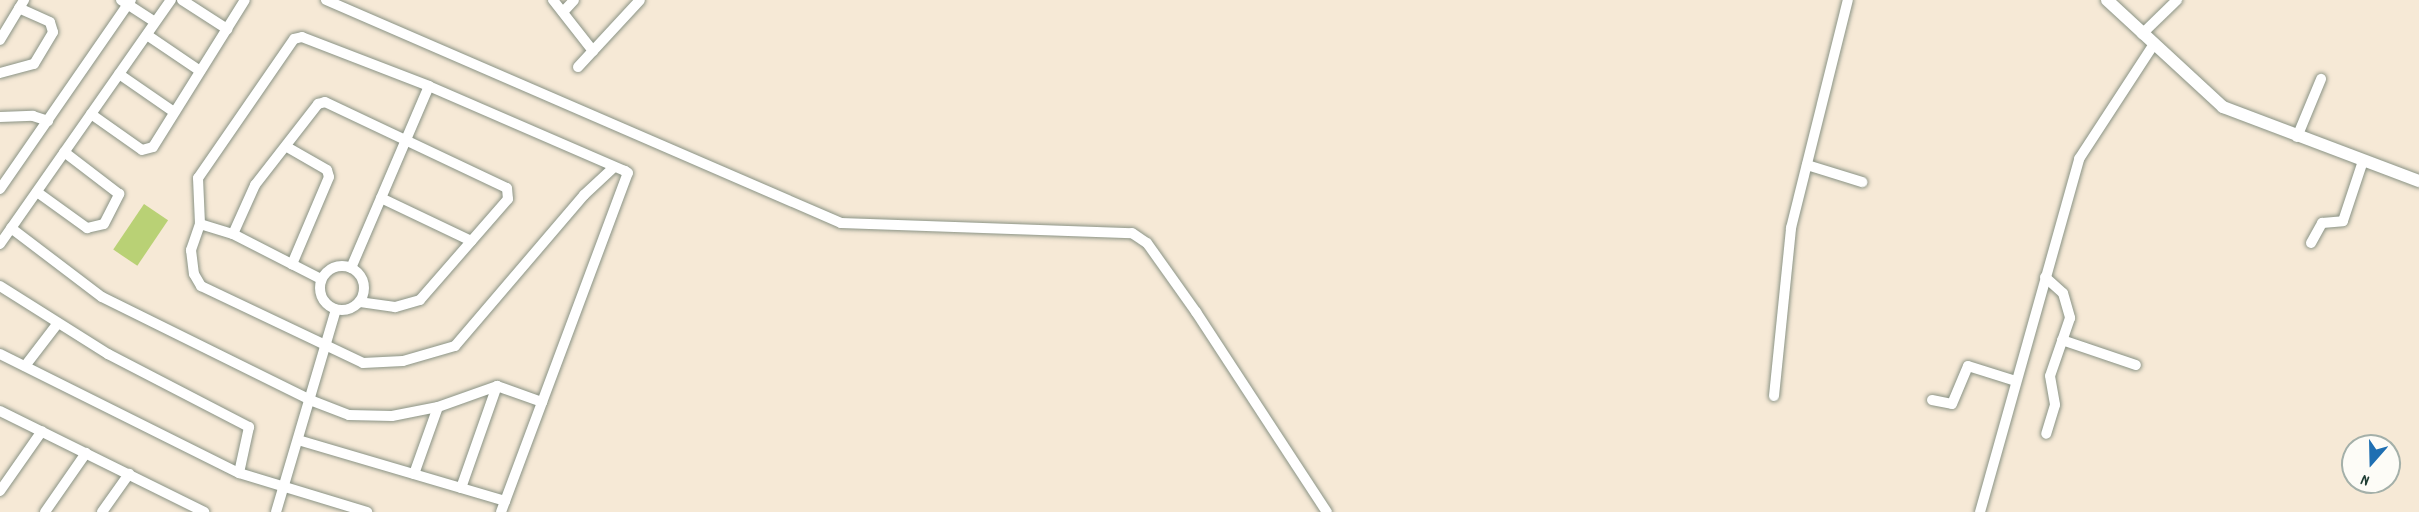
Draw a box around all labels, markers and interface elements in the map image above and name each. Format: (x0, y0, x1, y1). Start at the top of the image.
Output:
north arrow (2341, 434, 2401, 494)
text: N (2358, 467, 2373, 492)

